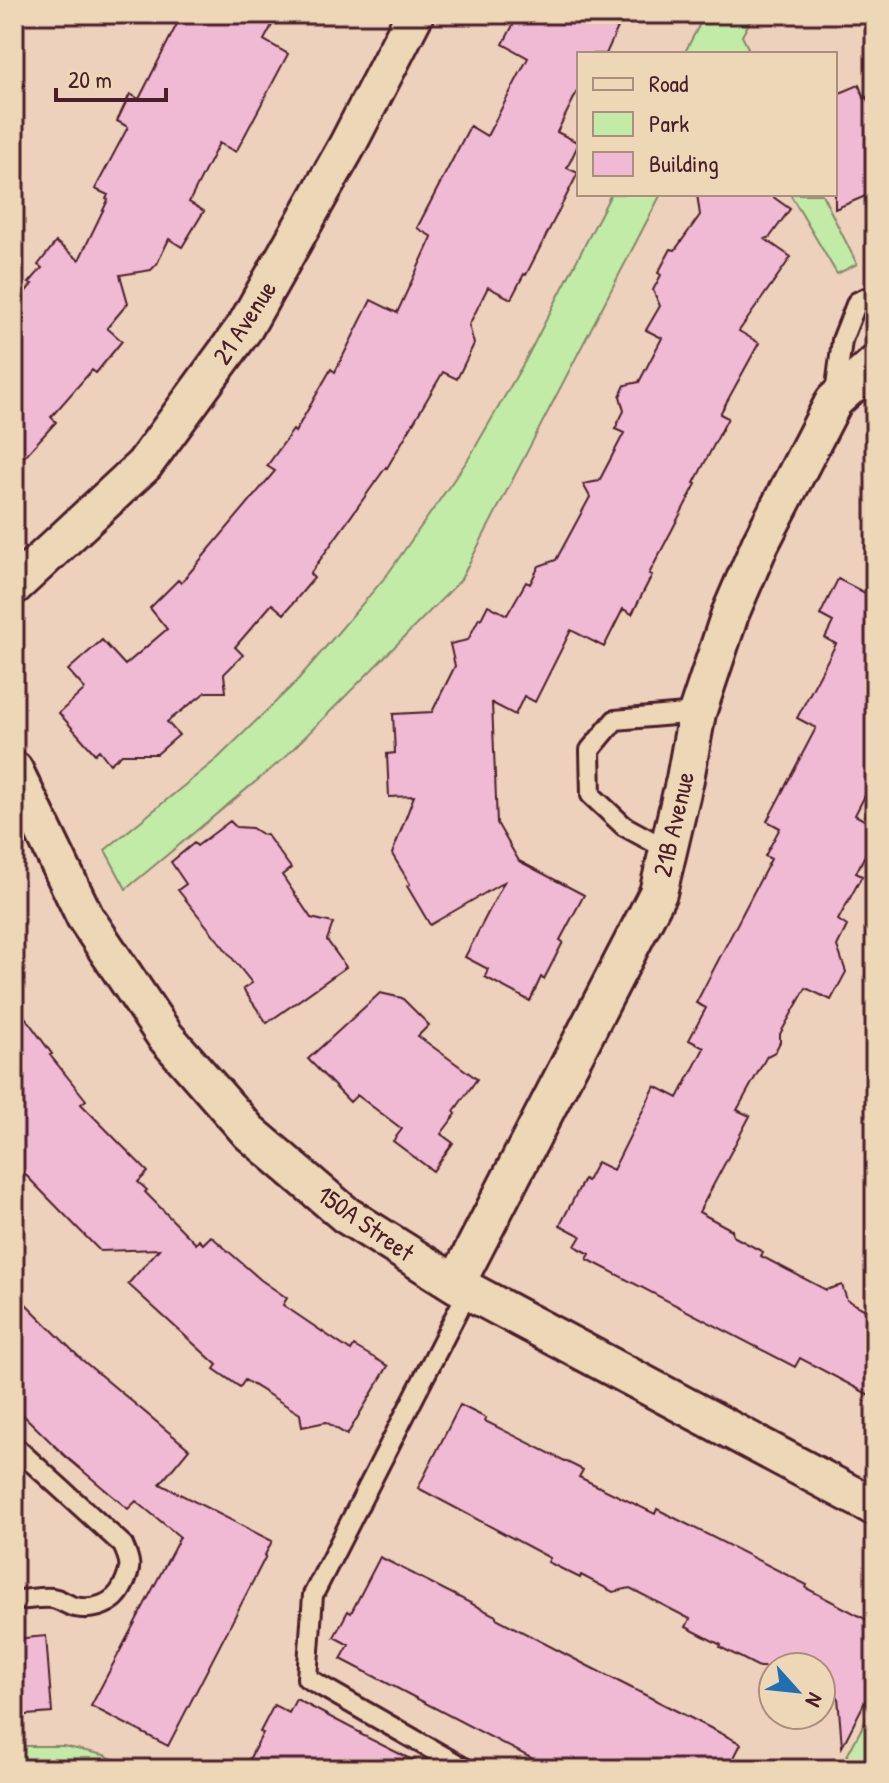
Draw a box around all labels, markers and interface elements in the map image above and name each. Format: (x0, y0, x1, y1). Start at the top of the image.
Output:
scale bar (56, 52, 166, 102)
legend (577, 52, 837, 196)
text: 20 m (68, 63, 112, 95)
text: Road (649, 67, 688, 99)
text: Park (649, 107, 689, 139)
text: Building (649, 147, 719, 179)
street label: 21 Avenue (204, 273, 284, 371)
street label: 21B Avenue (644, 768, 702, 880)
street label: 150A Street (310, 1177, 422, 1270)
north arrow (757, 1651, 837, 1731)
text: N (799, 1688, 831, 1712)

